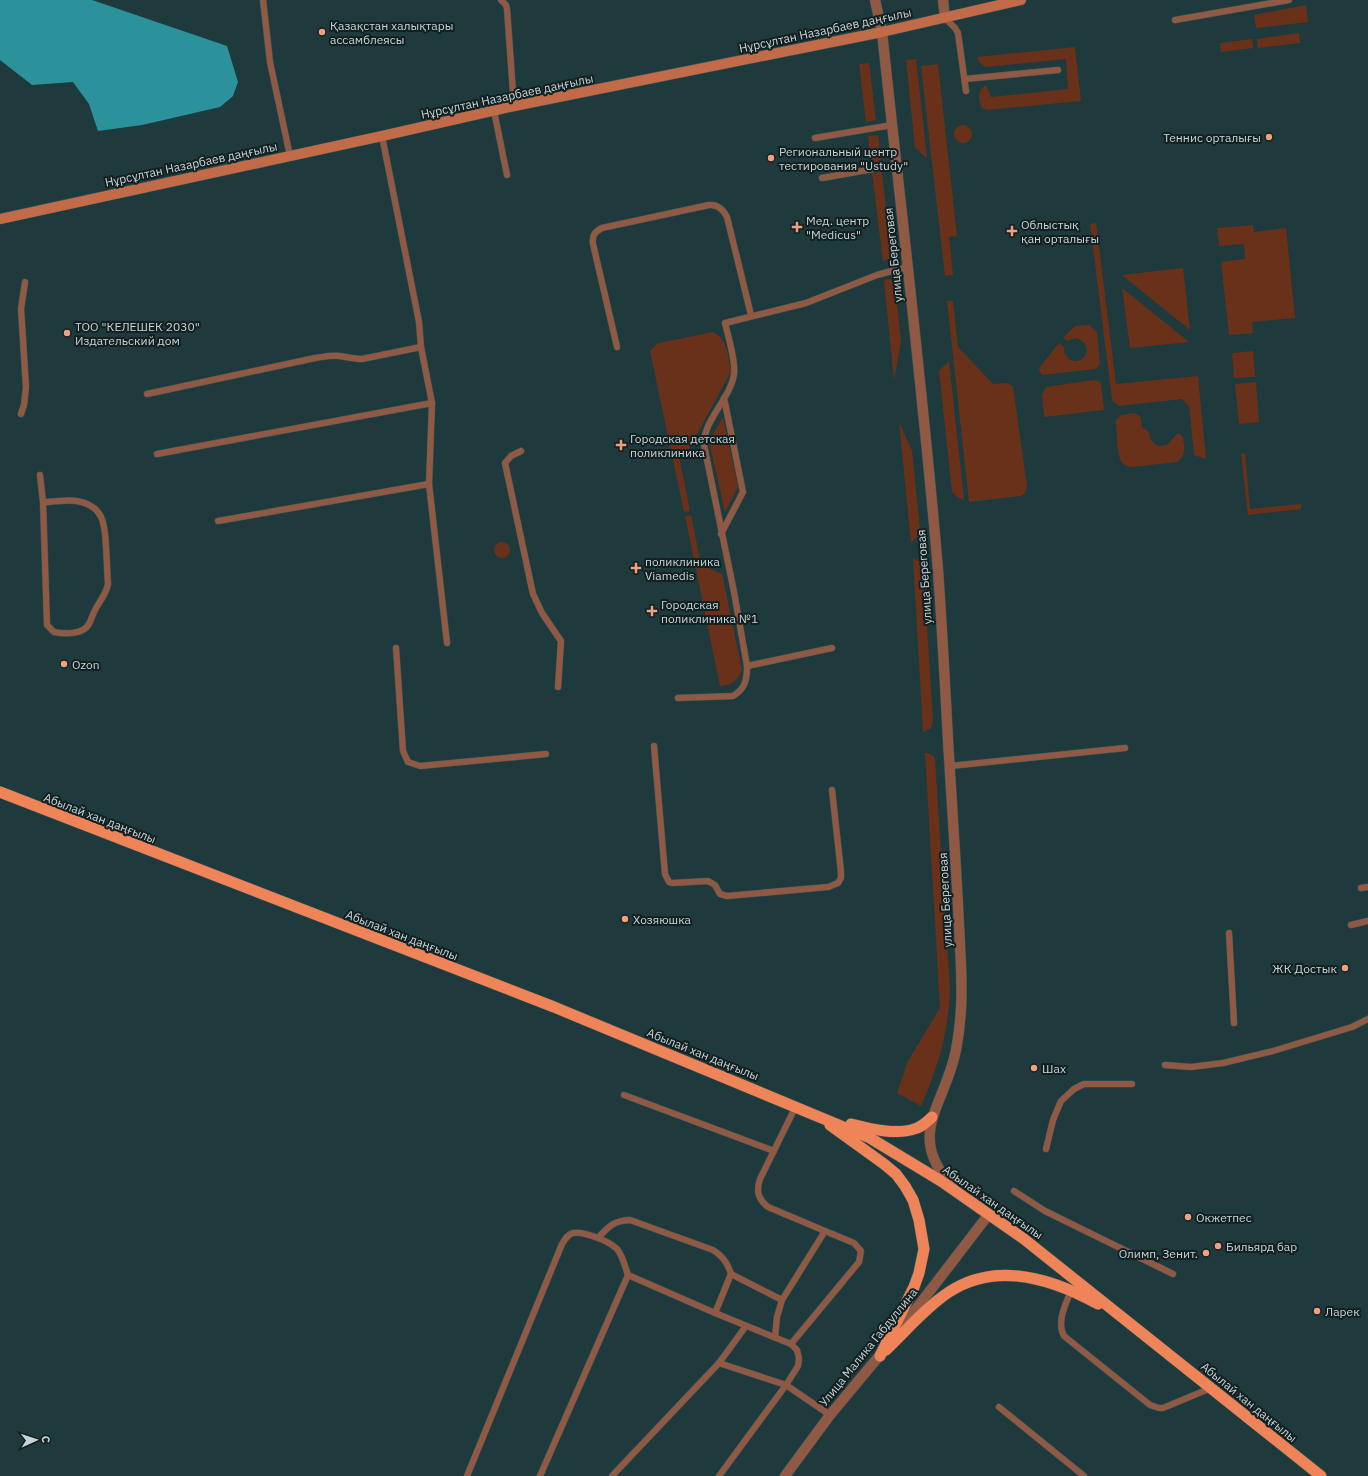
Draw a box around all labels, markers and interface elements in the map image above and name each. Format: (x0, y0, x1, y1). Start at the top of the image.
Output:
street label: Нұрсұлтан Назарбаев даңғылы (737, 4, 913, 56)
place label: Қазақстан халықтары ассамблеясы (330, 18, 453, 47)
marker: Қазақстан халықтары ассамблеясы (317, 27, 327, 37)
street label: Нұрсұлтан Назарбаев даңғылы (419, 70, 595, 122)
place label: Теннис орталығы (1163, 130, 1261, 145)
marker: Теннис орталығы (1264, 132, 1274, 142)
street label: Нұрсұлтан Назарбаев даңғылы (103, 138, 279, 190)
place label: Региональный центр тестирования "Ustudy" (779, 144, 908, 173)
marker: Региональный центр тестирования "Ustudy" (766, 153, 776, 163)
street label: улица Береговая (881, 207, 905, 303)
place label: Мед. центр "Medicus" (806, 213, 869, 242)
place label: Облыстық қан орталығы (1021, 217, 1099, 246)
marker: Мед. центр "Medicus" (791, 221, 803, 233)
marker: Облыстық қан орталығы (1006, 225, 1018, 237)
place label: ТОО "КЕЛЕШЕК 2030" Издательский дом (75, 319, 200, 348)
marker: ТОО "КЕЛЕШЕК 2030" Издательский дом (62, 328, 72, 338)
place label: Городская детская поликлиника (630, 431, 735, 460)
marker: Городская детская поликлиника (615, 439, 627, 451)
street label: улица Береговая (913, 529, 935, 625)
place label: поликлиника Viamedis (645, 554, 720, 583)
marker: поликлиника Viamedis (630, 562, 642, 574)
place label: Городская поликлиника №1 (661, 597, 758, 626)
marker: Городская поликлиника №1 (646, 605, 658, 617)
place label: Ozon (72, 657, 99, 672)
marker: Ozon (59, 659, 69, 669)
street label: Абылай хан даңғылы (42, 790, 158, 846)
street label: улица Береговая (935, 852, 955, 948)
street label: Абылай хан даңғылы (344, 907, 460, 963)
place label: Хозяюшка (633, 912, 692, 927)
marker: Хозяюшка (620, 914, 630, 924)
place label: ЖК Достык (1272, 961, 1337, 976)
marker: ЖК Достык (1340, 963, 1350, 973)
street label: Абылай хан даңғылы (645, 1025, 761, 1083)
place label: Шах (1042, 1061, 1066, 1076)
marker: Шах (1029, 1063, 1039, 1073)
street label: Абылай хан даңғылы (940, 1162, 1046, 1242)
place label: Окжетпес (1196, 1210, 1252, 1225)
marker: Окжетпес (1183, 1212, 1193, 1222)
place label: Бильярд бар (1226, 1239, 1297, 1254)
marker: Бильярд бар (1213, 1241, 1223, 1251)
place label: Олимп, Зенит. (1119, 1246, 1198, 1261)
marker: Олимп, Зенит. (1201, 1248, 1211, 1258)
street label: Улица Малика Габдуллина (816, 1284, 921, 1409)
place label: Ларек (1325, 1304, 1360, 1319)
marker: Ларек (1312, 1306, 1322, 1316)
street label: Абылай хан даңғылы (1198, 1359, 1300, 1445)
north arrow (16, 1420, 56, 1460)
text: С (39, 1436, 53, 1443)

